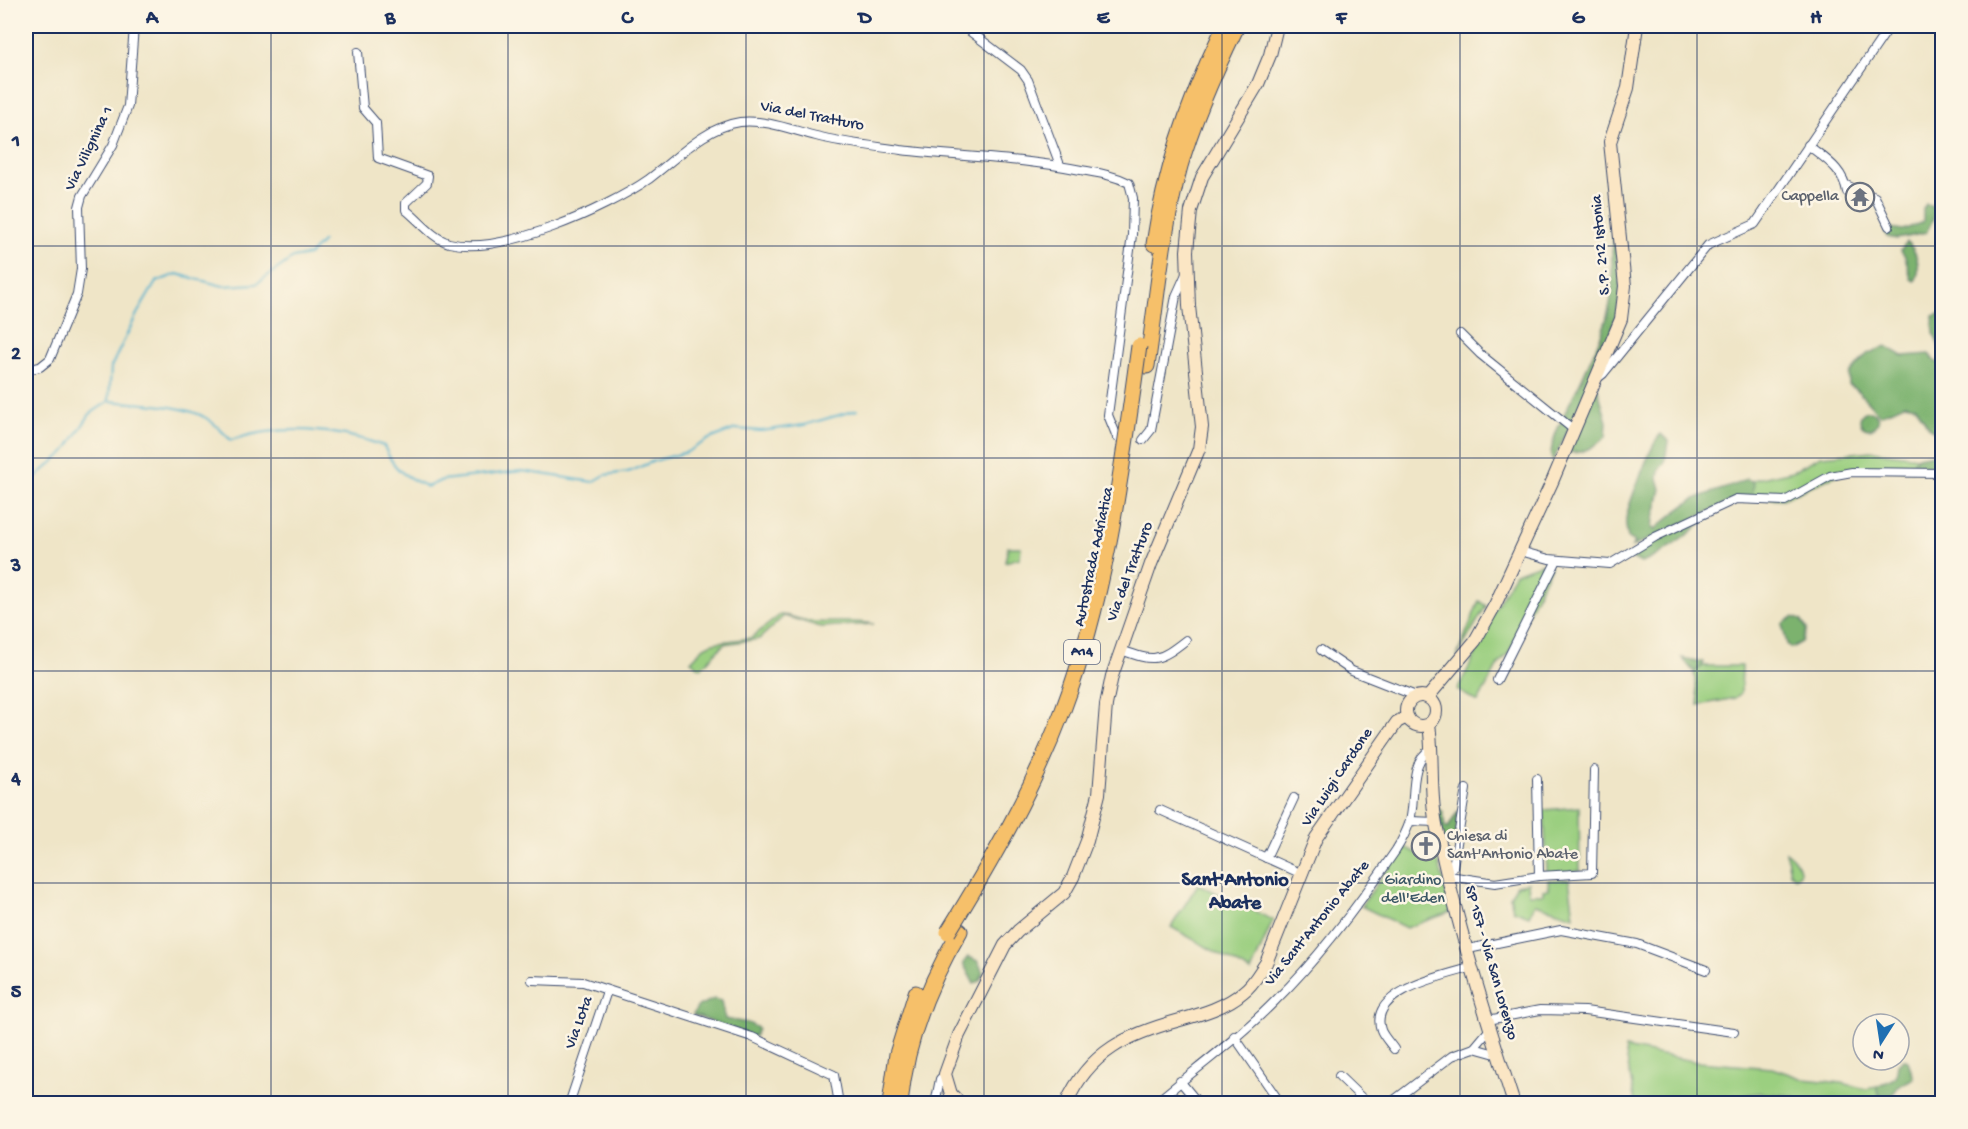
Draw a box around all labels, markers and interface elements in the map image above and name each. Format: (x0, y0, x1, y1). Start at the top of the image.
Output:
text: A (145, 8, 160, 31)
text: B (384, 8, 396, 31)
text: C (621, 8, 635, 31)
text: D (856, 8, 872, 31)
text: E (1097, 8, 1111, 31)
text: F (1335, 8, 1348, 31)
text: G (1572, 8, 1586, 31)
text: H (1810, 8, 1822, 31)
street label: Via del Tratturo (758, 97, 865, 136)
street label: Via Vilignina 1 (61, 104, 119, 195)
text: 1 (11, 131, 20, 154)
temple icon: Cappella (1844, 181, 1876, 213)
place label: Cappella (1782, 188, 1840, 207)
street label: S.P. 212 Istonia (1588, 193, 1616, 296)
text: 2 (11, 344, 21, 367)
street label: Autostrada Adriatica (1071, 485, 1119, 628)
street label: Via del Tratturo (1103, 519, 1159, 625)
text: 3 (10, 556, 21, 579)
road number: A14 (1064, 640, 1100, 664)
street label: Via Luigi Cardone (1297, 724, 1378, 832)
text: 4 (10, 769, 21, 792)
place label: Chiesa di Sant'Antonio Abate (1447, 828, 1579, 865)
church icon: Chiesa di Sant'Antonio Abate (1410, 830, 1442, 862)
street label: Via Sant'Antonio Abate (1261, 857, 1375, 991)
district label: Sant'Antonio Abate (1181, 870, 1289, 916)
park label: Giardino dell'Eden (1381, 872, 1445, 909)
street label: SP 157 - Via San Lorenzo (1459, 884, 1521, 1042)
text: 5 (11, 982, 22, 1005)
street label: Via Lota (561, 993, 599, 1053)
north arrow (1851, 1012, 1911, 1072)
text: N (1871, 1043, 1886, 1064)

